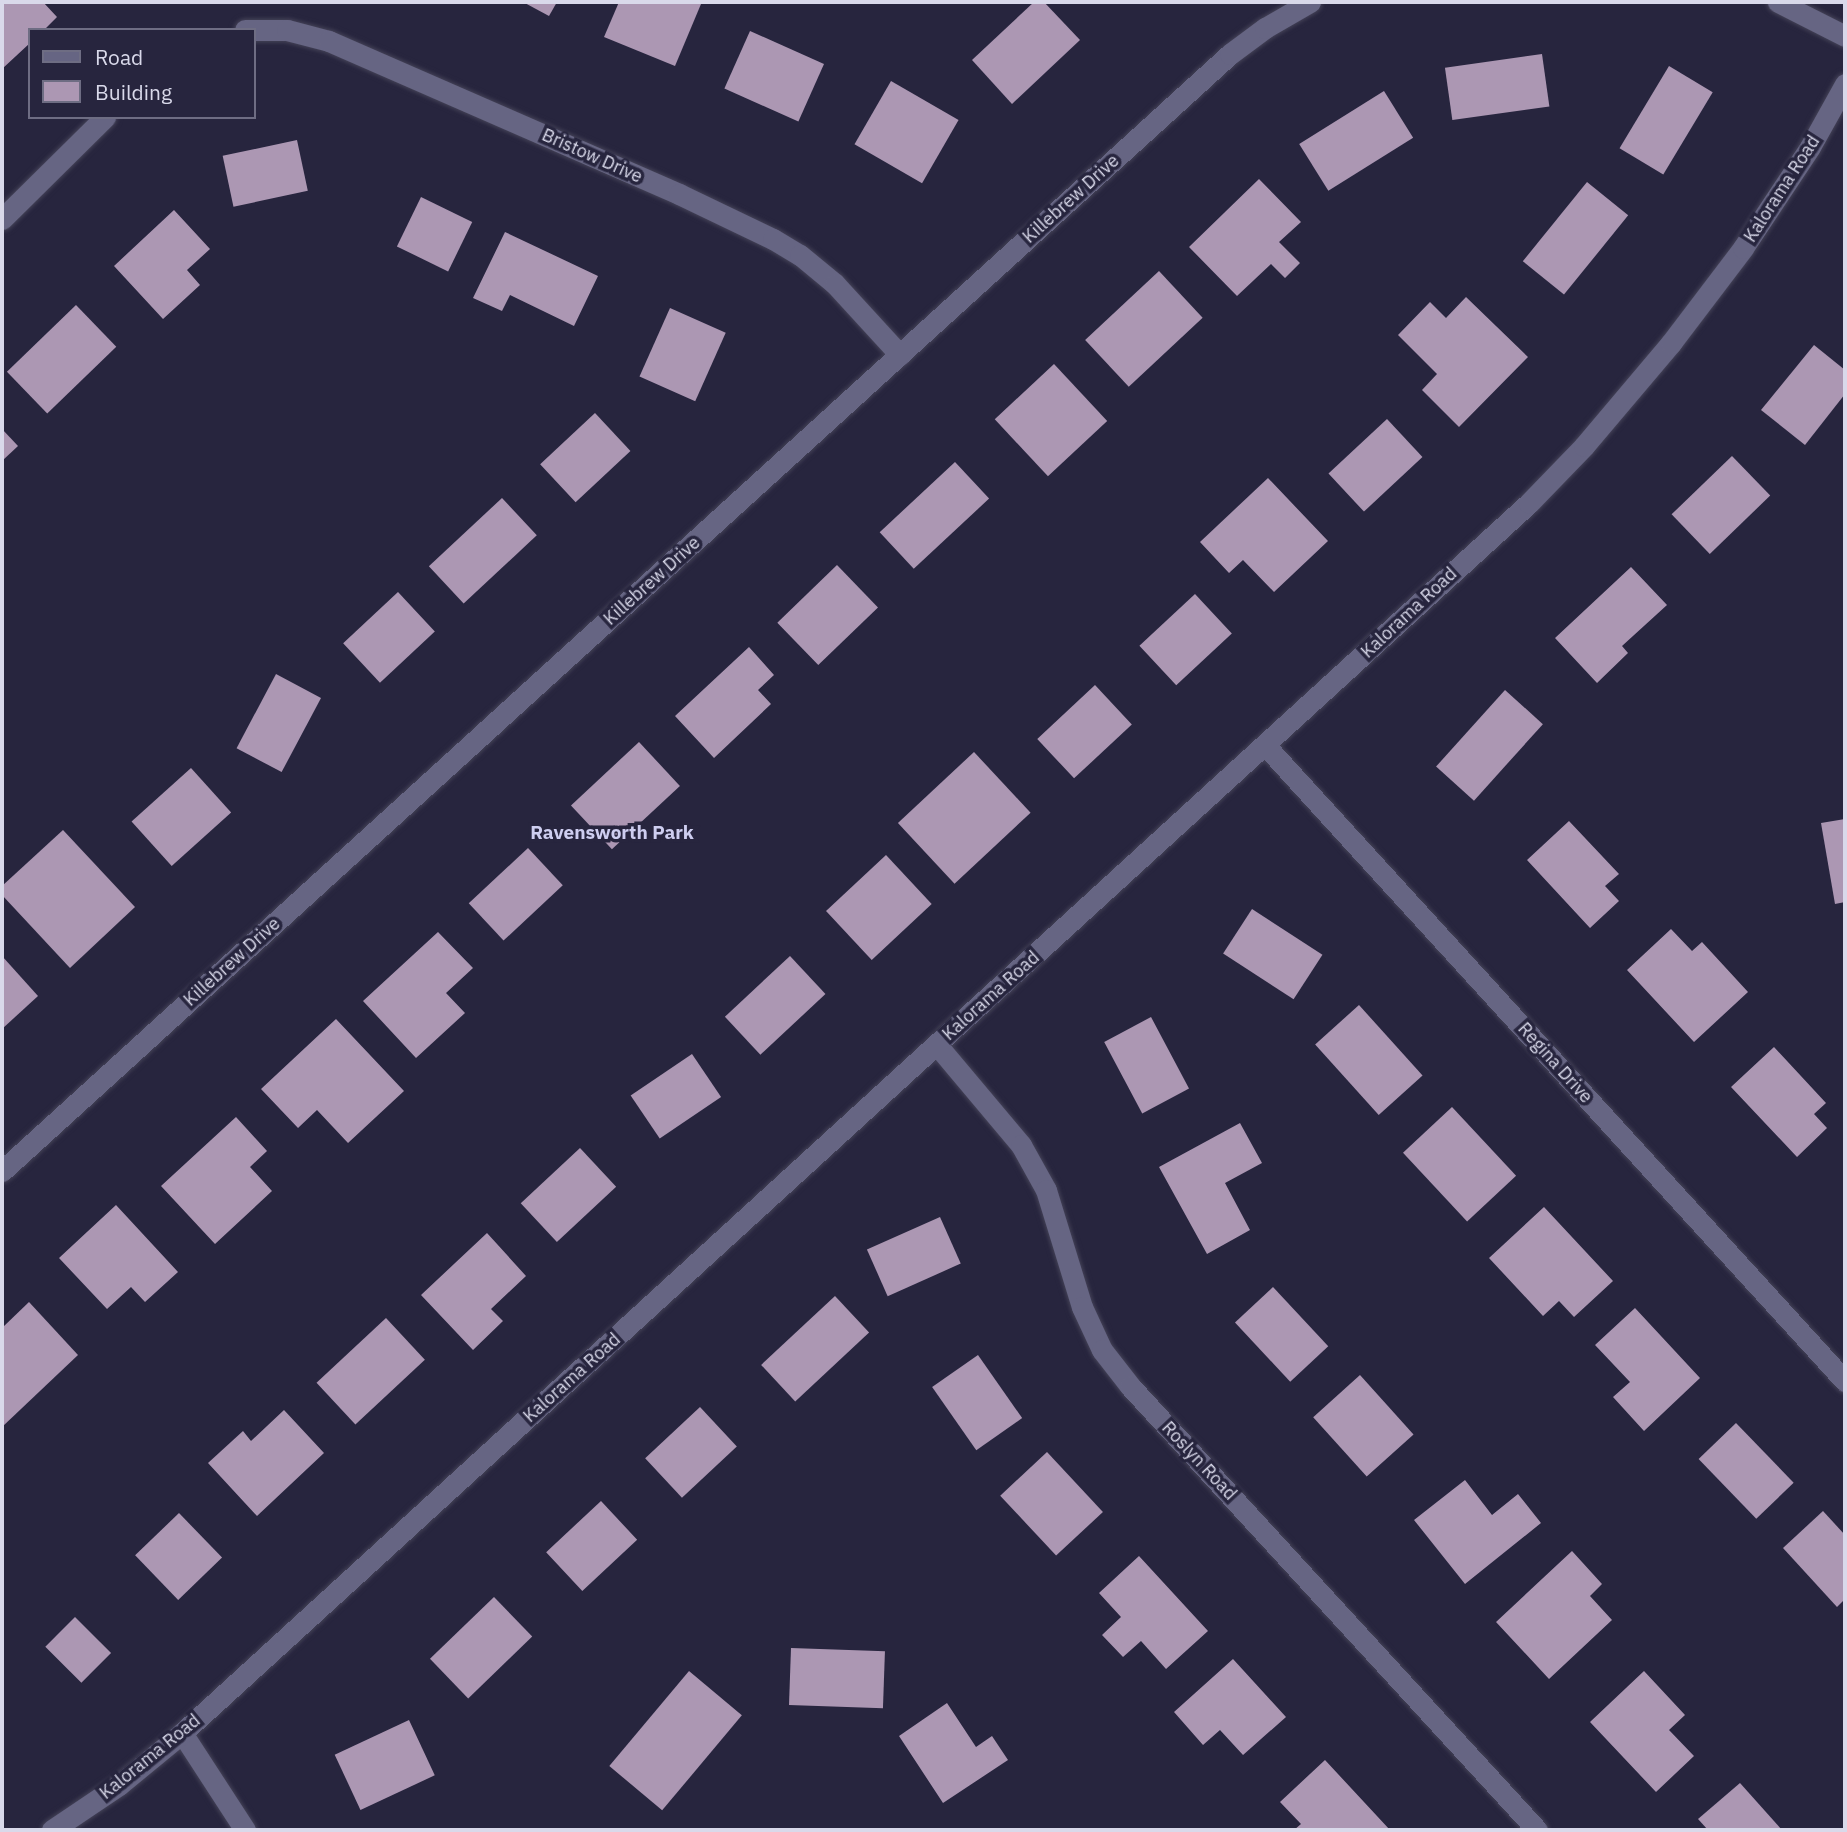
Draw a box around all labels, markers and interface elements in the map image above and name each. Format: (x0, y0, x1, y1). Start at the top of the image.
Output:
legend (28, 28, 256, 119)
text: Road (95, 43, 143, 71)
text: Building (95, 78, 172, 106)
street label: Bristow Drive (538, 124, 646, 188)
street label: Kalorama Road (1739, 132, 1825, 246)
street label: Killebrew Drive (1018, 150, 1124, 248)
street label: Killebrew Drive (599, 532, 705, 630)
street label: Kalorama Road (1357, 563, 1461, 663)
district label: Ravensworth Park (530, 822, 694, 844)
street label: Killebrew Drive (179, 913, 285, 1011)
street label: Kalorama Road (938, 947, 1044, 1045)
street label: Regina Drive (1513, 1018, 1597, 1108)
street label: Kalorama Road (519, 1329, 625, 1427)
street label: Roslyn Road (1157, 1417, 1241, 1505)
street label: Kalorama Road (95, 1710, 205, 1804)

